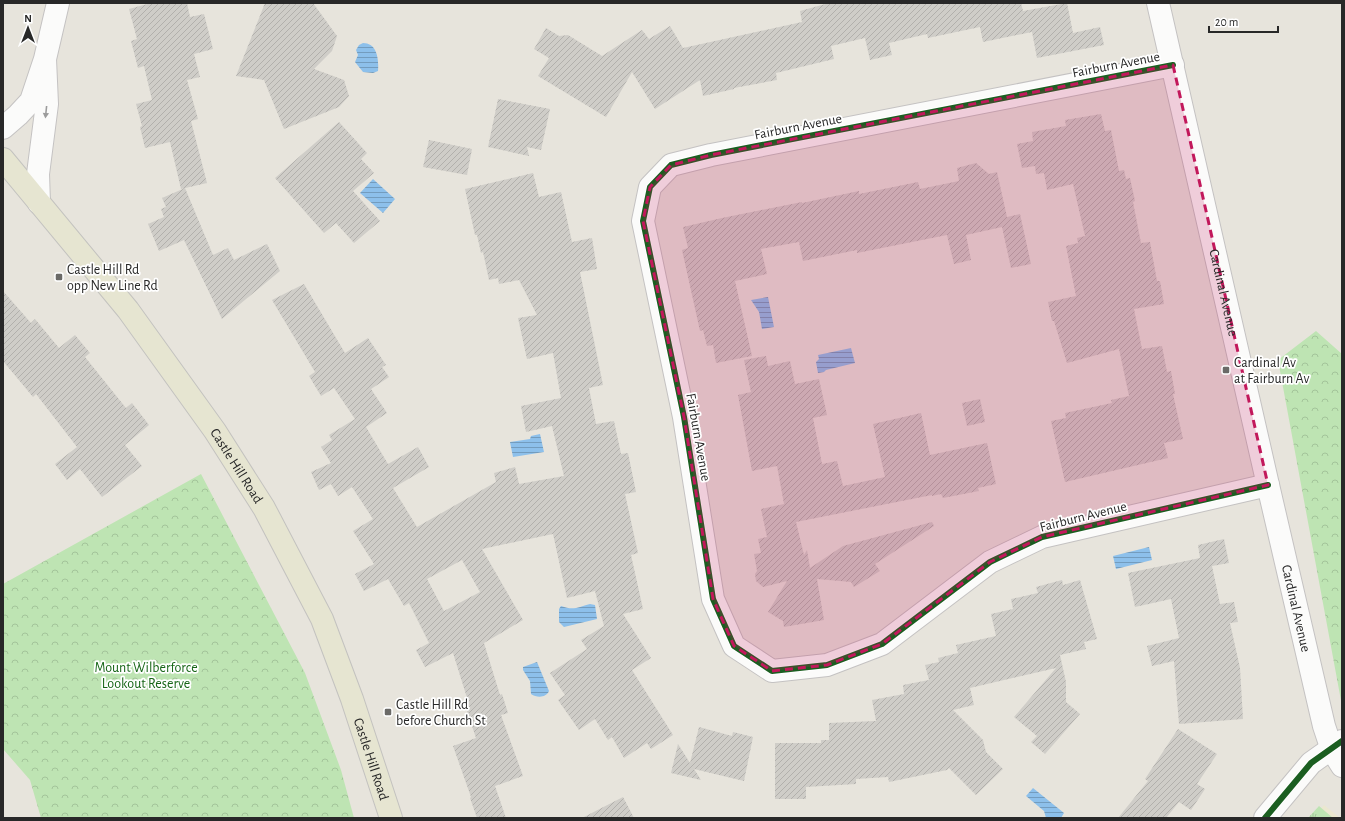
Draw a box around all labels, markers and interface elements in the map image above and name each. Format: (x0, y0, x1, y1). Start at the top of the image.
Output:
north arrow (8, 8, 48, 48)
scale bar (1209, 8, 1278, 34)
text: N (24, 13, 32, 24)
text: 20 m (1215, 16, 1238, 28)
street label: Fairburn Avenue (1071, 50, 1161, 80)
one-way arrow (43, 106, 49, 118)
street label: Fairburn Avenue (753, 112, 843, 142)
street label: Cardinal Avenue (1206, 248, 1240, 338)
place label: Castle Hill Rd opp New Line Rd (67, 263, 158, 293)
marker: Castle Hill Rd opp New Line Rd (54, 272, 64, 282)
place label: Cardinal Av at Fairburn Av (1234, 356, 1309, 386)
marker: Cardinal Av at Fairburn Av (1221, 365, 1231, 375)
street label: Fairburn Avenue (683, 392, 713, 482)
street label: Castle Hill Road (207, 426, 265, 506)
street label: Fairburn Avenue (1038, 499, 1128, 535)
street label: Cardinal Avenue (1279, 564, 1313, 654)
park label: Mount Wilberforce Lookout Reserve (94, 661, 198, 691)
place label: Castle Hill Rd before Church St (396, 698, 486, 728)
marker: Castle Hill Rd before Church St (383, 707, 393, 717)
street label: Castle Hill Road (351, 716, 391, 802)

